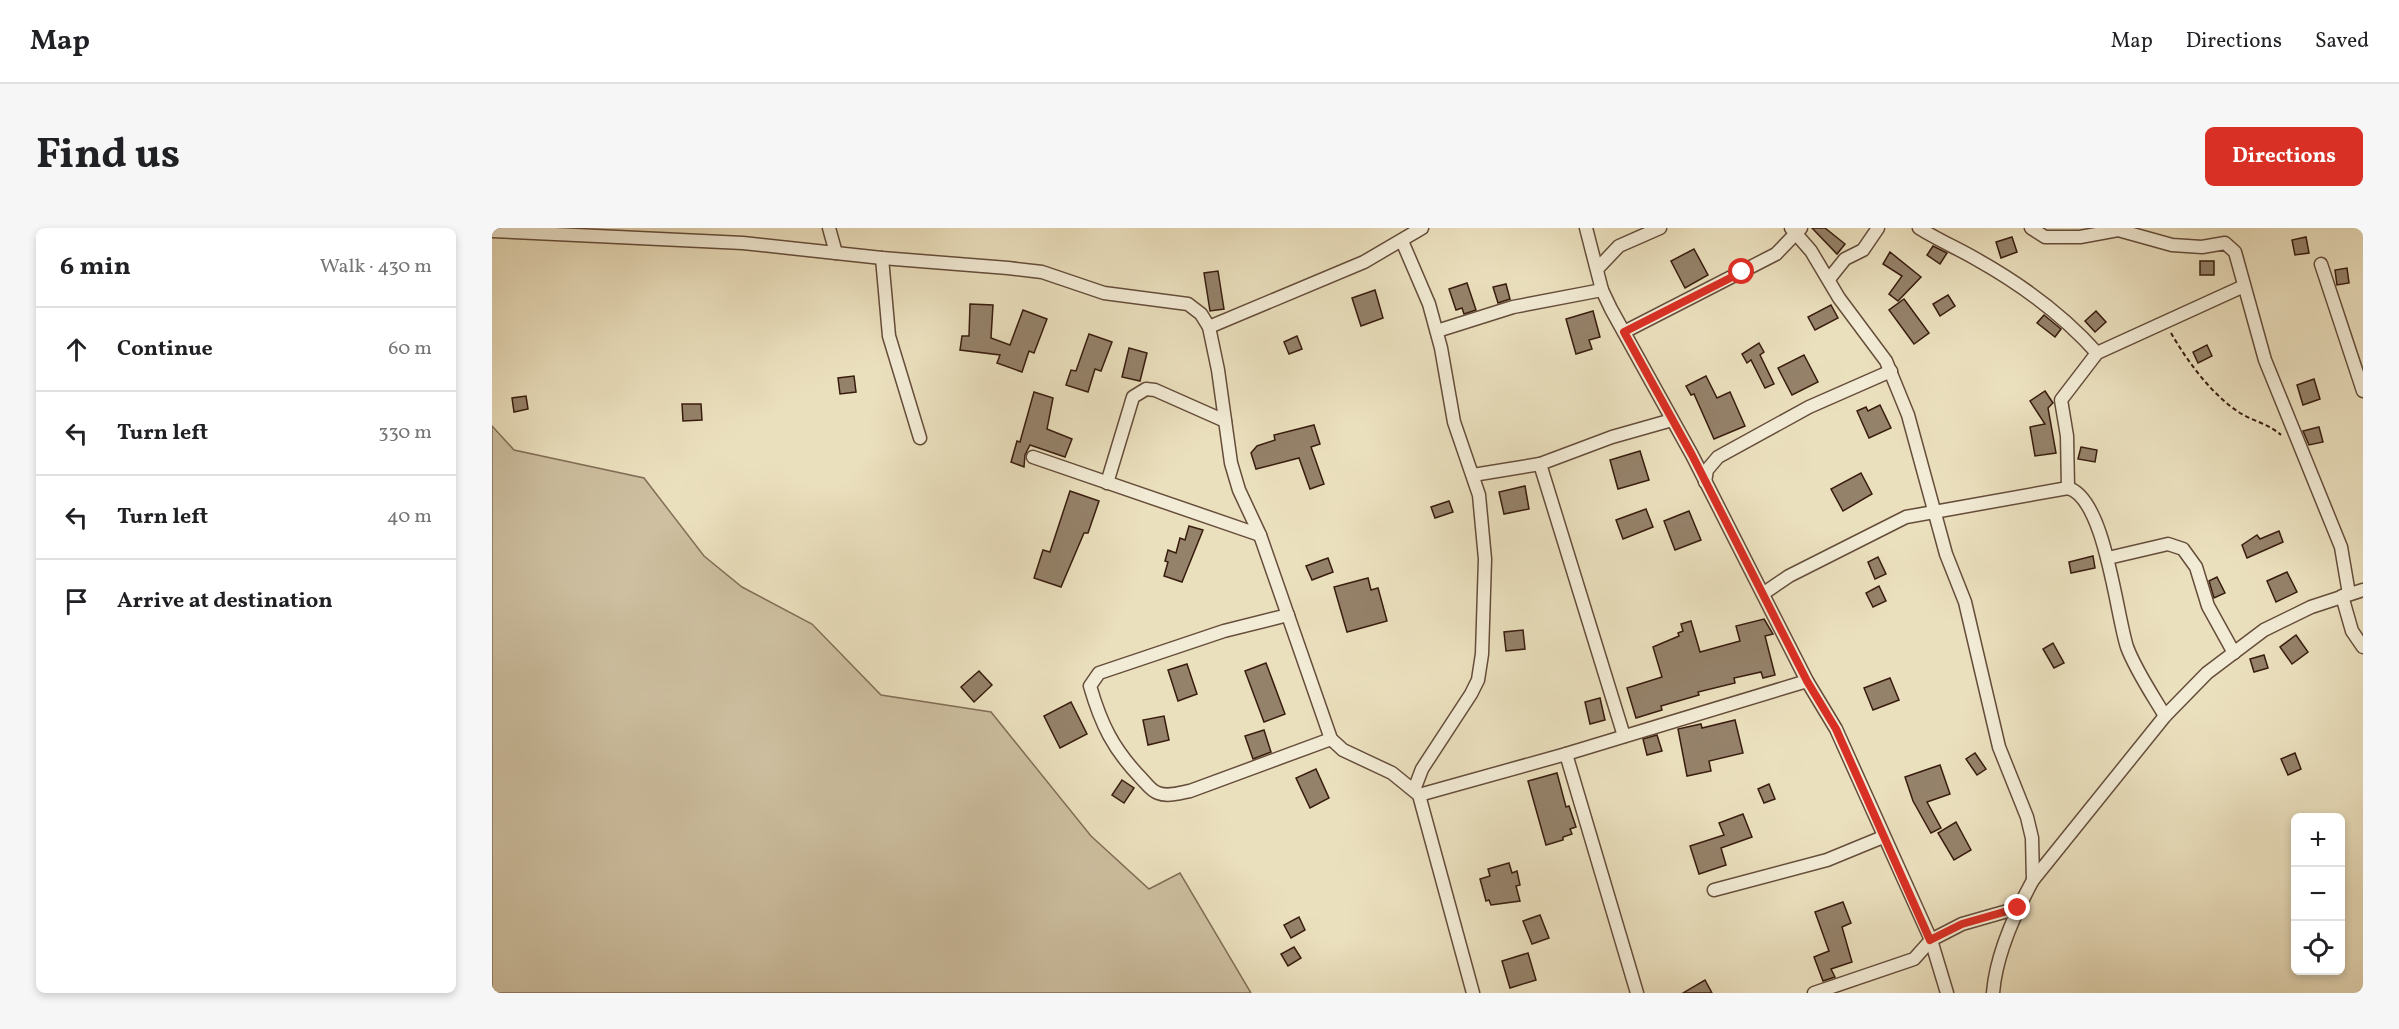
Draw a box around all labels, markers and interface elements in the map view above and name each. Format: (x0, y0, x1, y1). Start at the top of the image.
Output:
text: Map (30, 22, 90, 61)
text: Map (2111, 27, 2153, 56)
text: Directions (2186, 27, 2282, 56)
text: Saved (2315, 27, 2369, 56)
text: Find us (36, 127, 180, 186)
button: Directions (2205, 127, 2363, 186)
text: 6 min (60, 249, 131, 285)
text: Walk · 430 m (320, 253, 432, 281)
route start (1728, 258, 1754, 284)
icon: ahead (60, 333, 93, 366)
text: Continue (117, 334, 213, 365)
text: 60 m (388, 335, 432, 363)
icon: left (60, 417, 93, 450)
text: Turn left (117, 418, 208, 449)
text: 330 m (378, 419, 432, 447)
icon: left (60, 501, 93, 534)
text: Turn left (117, 502, 208, 533)
text: 40 m (387, 503, 432, 531)
icon: arrive (60, 585, 93, 618)
text: Arrive at destination (117, 586, 333, 617)
map controls (2291, 813, 2345, 975)
button: + (2291, 813, 2345, 867)
button: − (2291, 867, 2345, 921)
route end (2004, 894, 2030, 920)
button: locate (2291, 921, 2345, 975)

